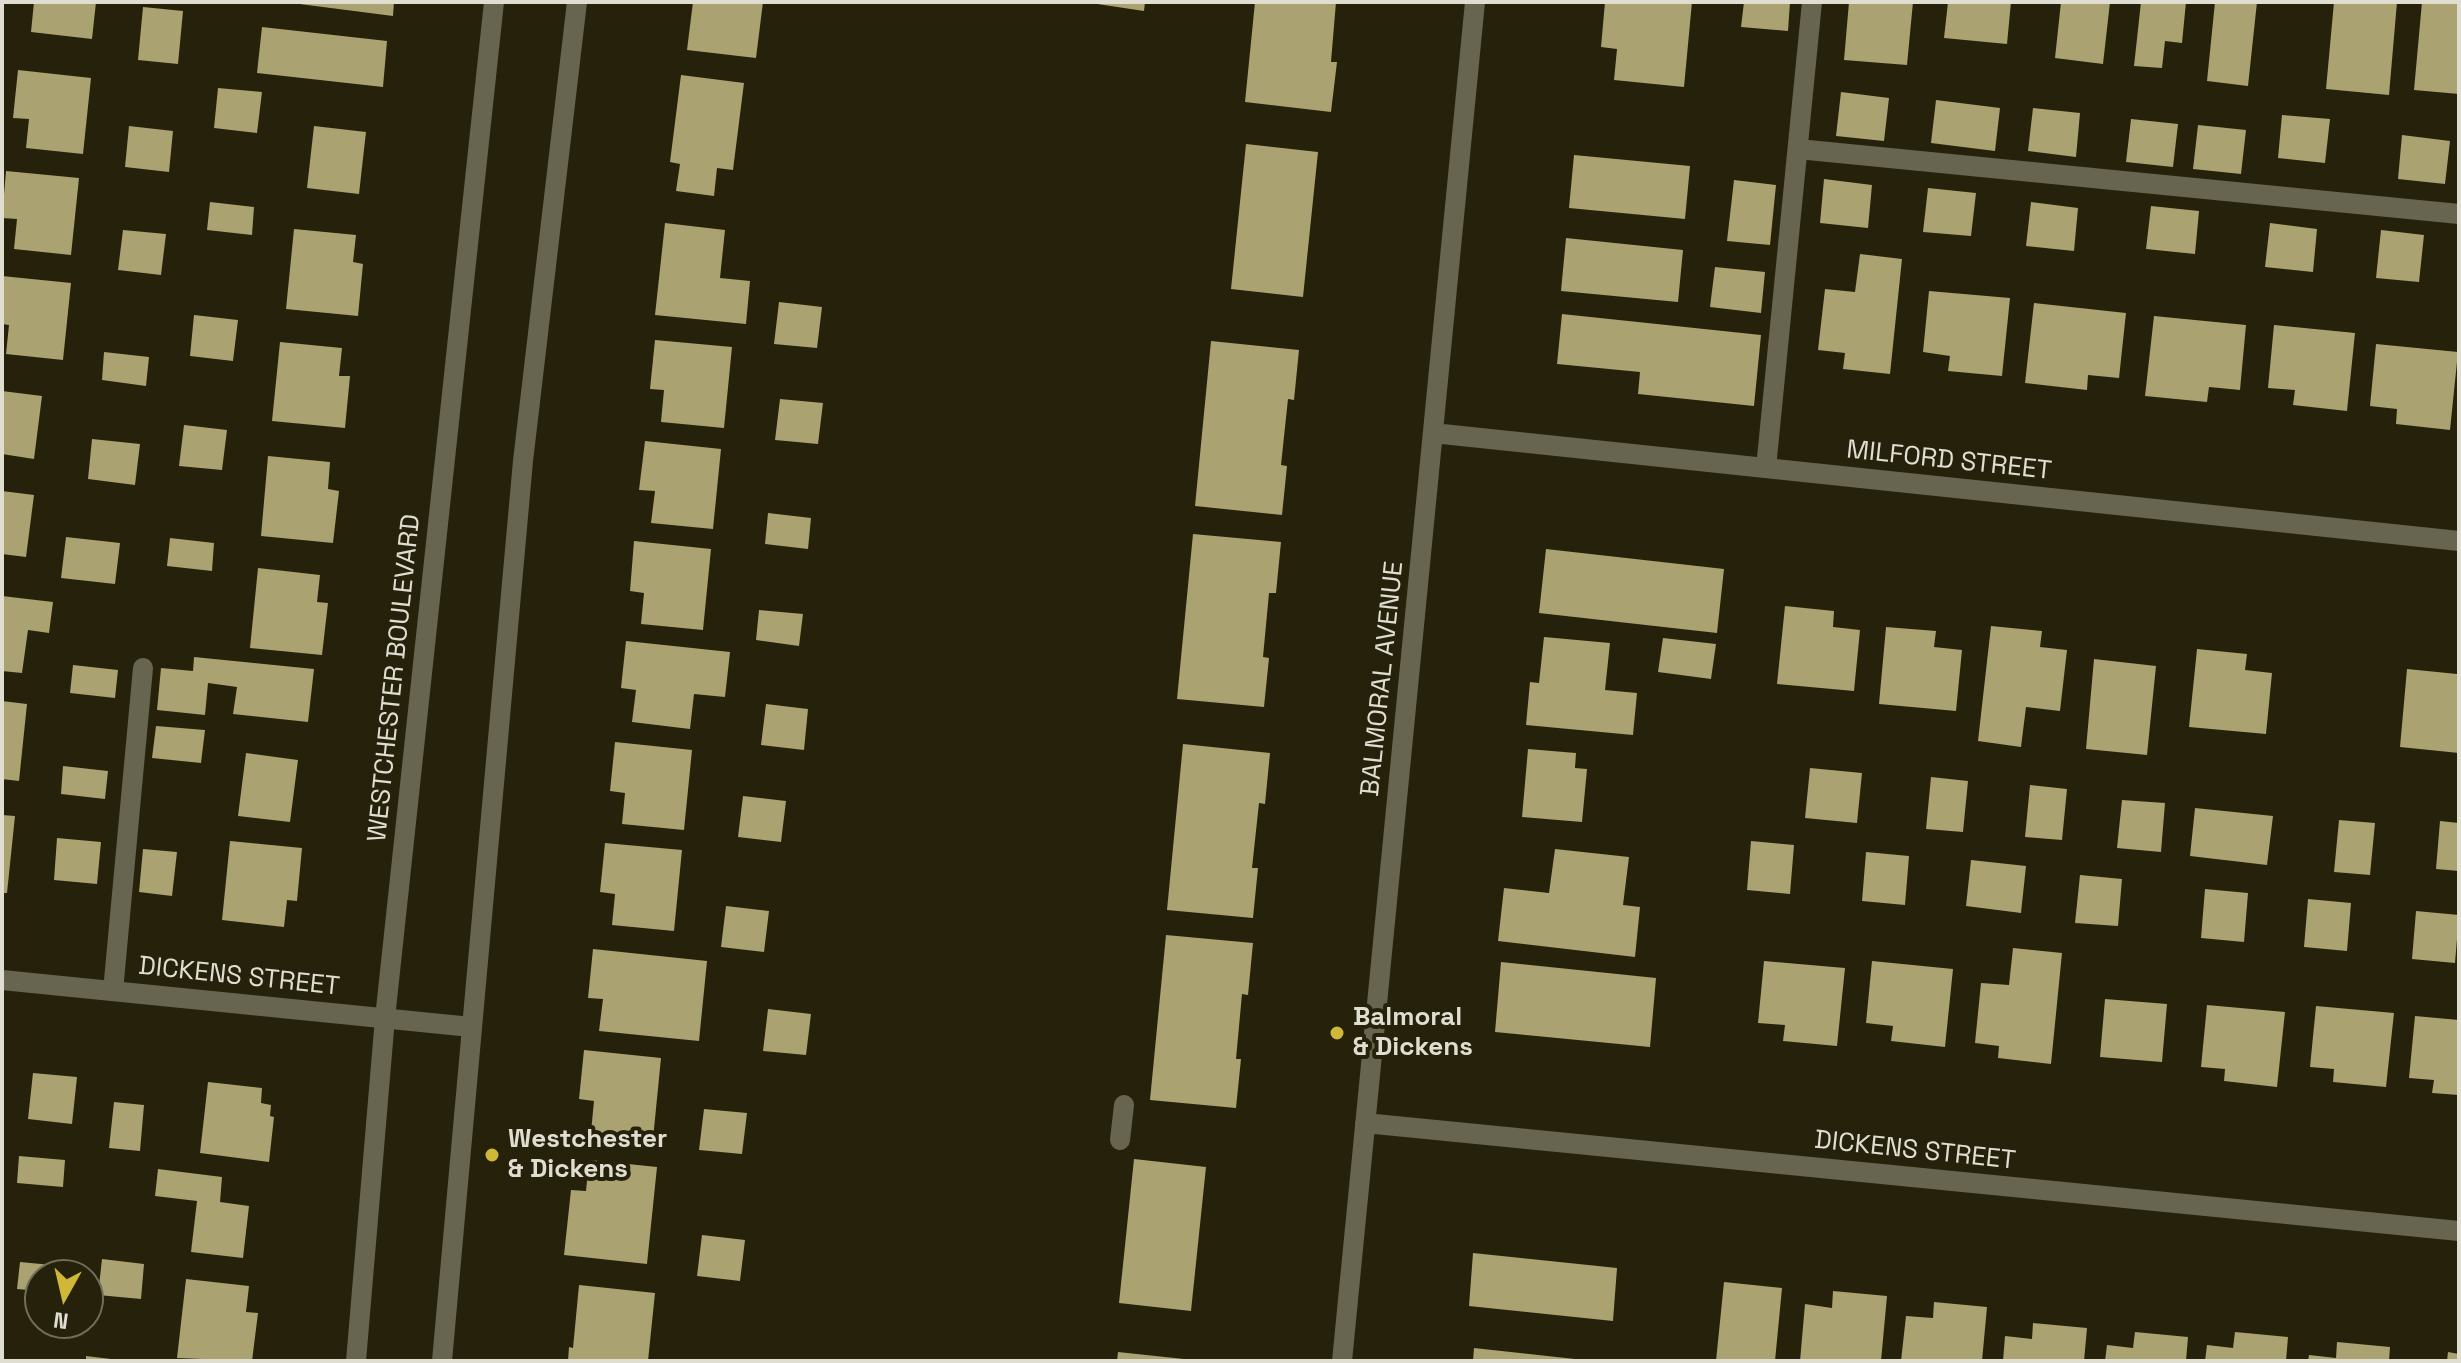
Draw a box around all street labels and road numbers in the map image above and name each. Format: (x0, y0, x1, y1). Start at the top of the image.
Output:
street label: MILFORD STREET (1845, 435, 2053, 487)
street label: WESTCHESTER BOULEVARD (362, 513, 428, 843)
street label: BALMORAL AVENUE (1355, 560, 1411, 798)
street label: DICKENS STREET (137, 951, 341, 1003)
street label: DICKENS STREET (1813, 1125, 2017, 1177)

